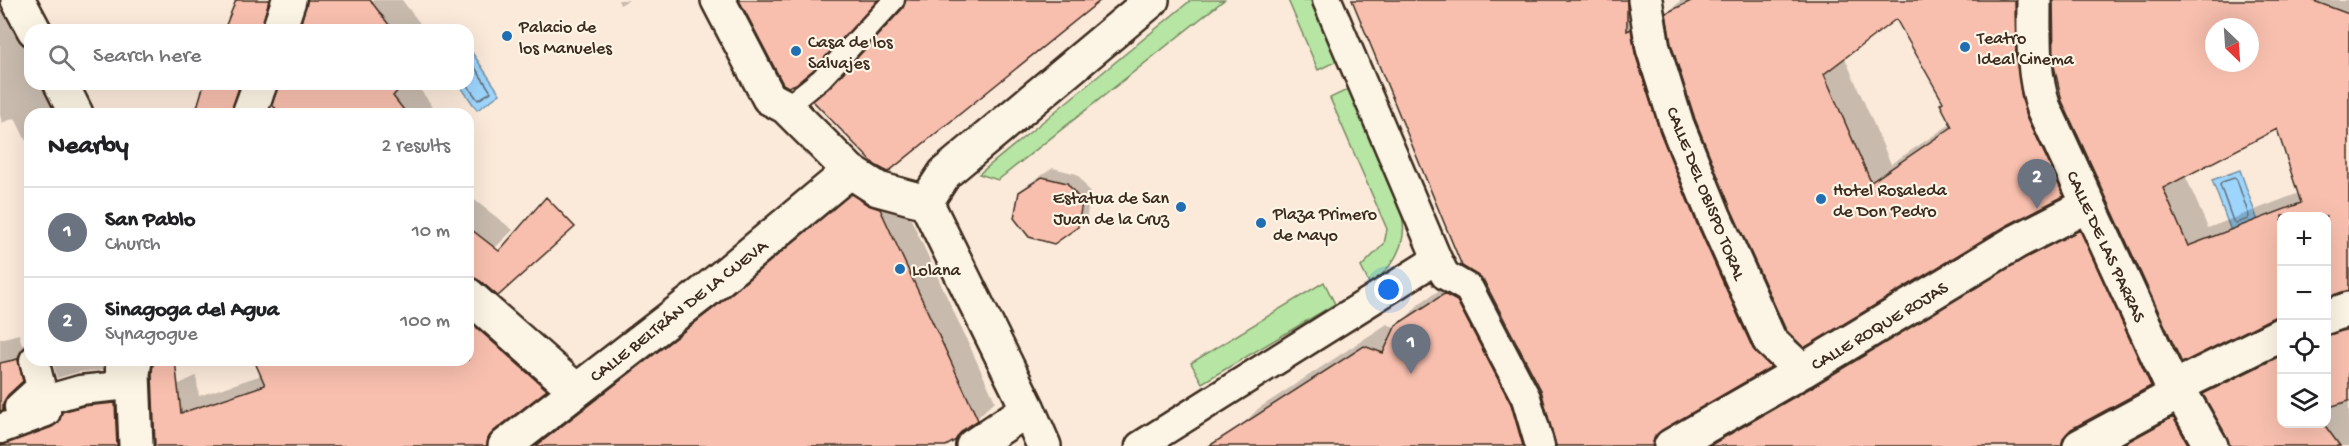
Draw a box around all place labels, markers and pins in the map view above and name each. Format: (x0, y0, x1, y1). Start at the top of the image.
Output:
place label: Palacio de los Manueles (518, 18, 613, 60)
marker: Palacio de los Manueles (500, 29, 514, 43)
place label: Teatro Ideal Cinema (1976, 29, 2075, 71)
place label: Casa de los Salvajes (808, 33, 894, 75)
marker: Teatro Ideal Cinema (1958, 40, 1972, 54)
marker: Casa de los Salvajes (789, 44, 803, 58)
pin: 2 (2018, 160, 2056, 209)
place label: Hotel Rosaleda de Don Pedro (1833, 181, 1948, 223)
place label: Estatua de San Juan de la Cruz (1053, 189, 1170, 231)
marker: Hotel Rosaleda de Don Pedro (1814, 192, 1828, 206)
marker: Estatua de San Juan de la Cruz (1174, 200, 1188, 214)
place label: Plaza Primero de Mayo (1272, 205, 1377, 247)
marker: Plaza Primero de Mayo (1254, 216, 1268, 230)
place label: Lolana (912, 261, 961, 282)
marker: Lolana (893, 262, 907, 276)
pin: 1 (1392, 324, 1430, 374)

